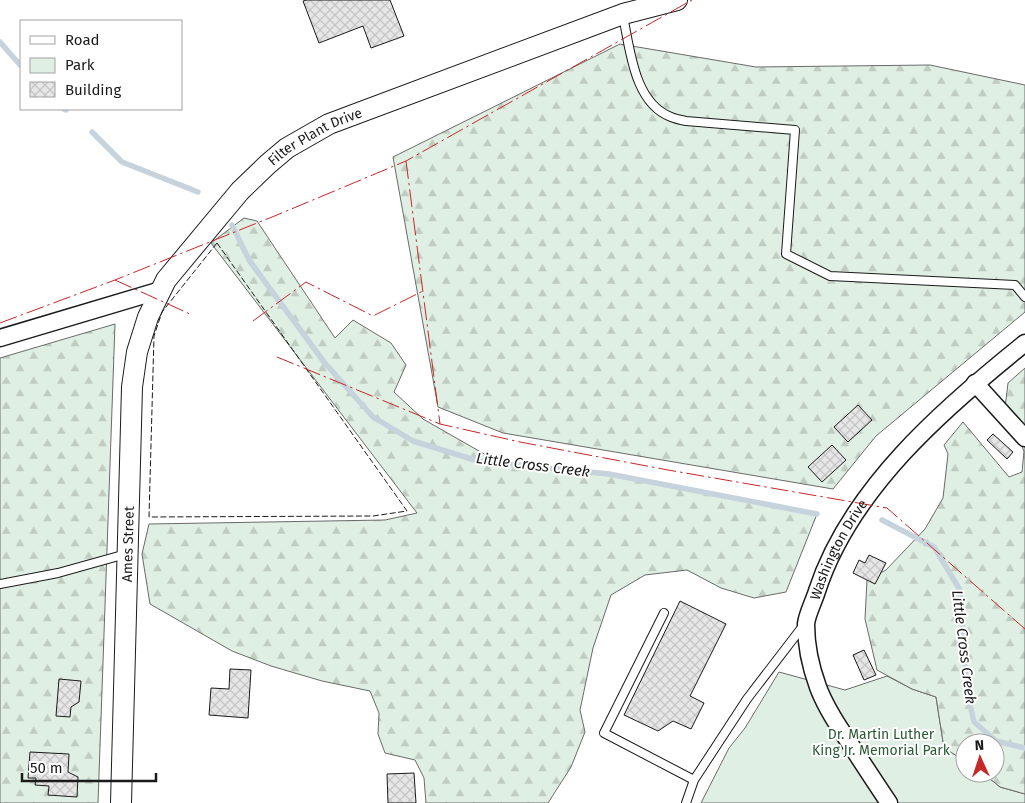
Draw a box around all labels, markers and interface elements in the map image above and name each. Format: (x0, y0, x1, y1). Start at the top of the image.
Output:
legend (20, 20, 182, 110)
text: Road (65, 31, 100, 49)
text: Park (65, 56, 95, 74)
text: Building (65, 81, 121, 99)
street label: Filter Plant Drive (264, 104, 364, 169)
water label: Little Cross Creek (475, 449, 591, 481)
street label: Washington Drive (806, 496, 871, 602)
street label: Ames Street (118, 505, 137, 582)
water label: Little Cross Creek (948, 589, 980, 705)
park label: Dr. Martin Luther King Jr. Memorial Park (812, 726, 951, 759)
north arrow (955, 733, 1005, 783)
text: N (974, 737, 984, 754)
scale bar (22, 750, 156, 782)
text: 50 m (30, 759, 63, 777)

